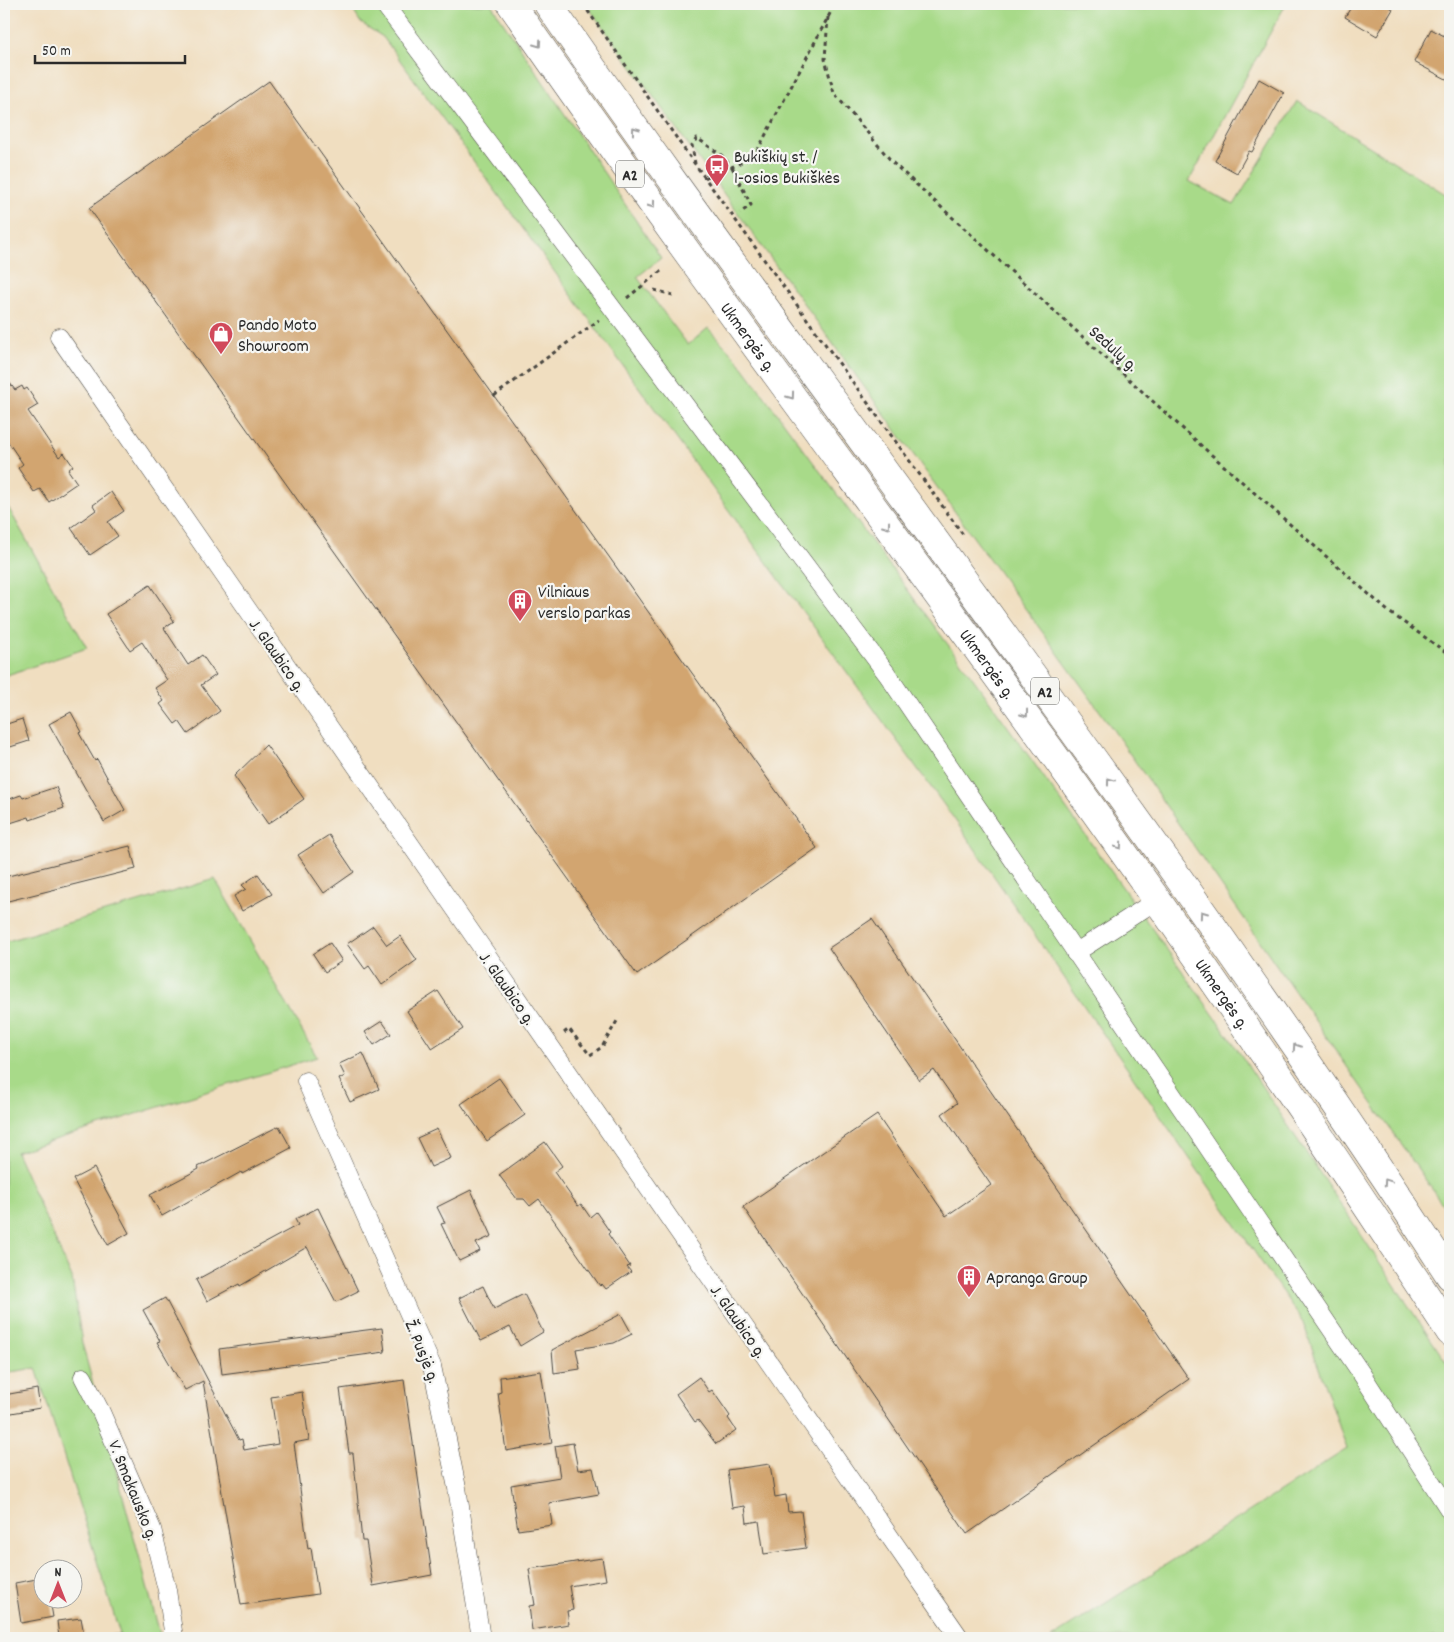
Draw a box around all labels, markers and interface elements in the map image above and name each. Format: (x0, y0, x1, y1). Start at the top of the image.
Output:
scale bar (35, 32, 185, 64)
one-way arrow (532, 38, 541, 48)
text: 50 m (42, 41, 71, 63)
one-way arrow (632, 126, 641, 136)
place label: Bukiškių st. / 1-osios Bukiškės (734, 146, 840, 192)
bus stop icon: Bukiškių st. / 1-osios Bukiškės (704, 153, 730, 187)
road number: A2 (616, 160, 644, 188)
one-way arrow (646, 199, 655, 209)
street label: Ukmergės g. (713, 298, 781, 378)
place label: Pando Moto Showroom (238, 314, 317, 360)
shop icon: Pando Moto Showroom (208, 321, 234, 355)
street label: Sedulų g. (1082, 321, 1143, 379)
one-way arrow (785, 390, 794, 399)
one-way arrow (881, 521, 890, 530)
place label: Vilniaus verslo parkas (538, 581, 631, 627)
building icon: Vilniaus verslo parkas (507, 588, 533, 622)
street label: J. Glaubico g. (241, 615, 310, 698)
street label: Ukmergės g. (952, 625, 1020, 705)
road number: A2 (1031, 678, 1059, 704)
one-way arrow (1019, 708, 1028, 718)
one-way arrow (1107, 777, 1116, 787)
one-way arrow (1113, 840, 1122, 850)
one-way arrow (1200, 910, 1209, 920)
street label: J. Glaubico g. (471, 948, 540, 1031)
street label: Ukmergės g. (1187, 955, 1254, 1036)
one-way arrow (1293, 1044, 1302, 1053)
one-way arrow (1384, 1178, 1394, 1187)
building icon: Apranga Group (956, 1264, 982, 1298)
place label: Apranga Group (986, 1267, 1088, 1292)
street label: J. Glaubico g. (702, 1281, 771, 1364)
street label: Ž. Pusjė g. (397, 1317, 445, 1387)
street label: V. Smakausko g. (100, 1437, 163, 1545)
north arrow (32, 1560, 82, 1610)
text: N (55, 1563, 62, 1583)

